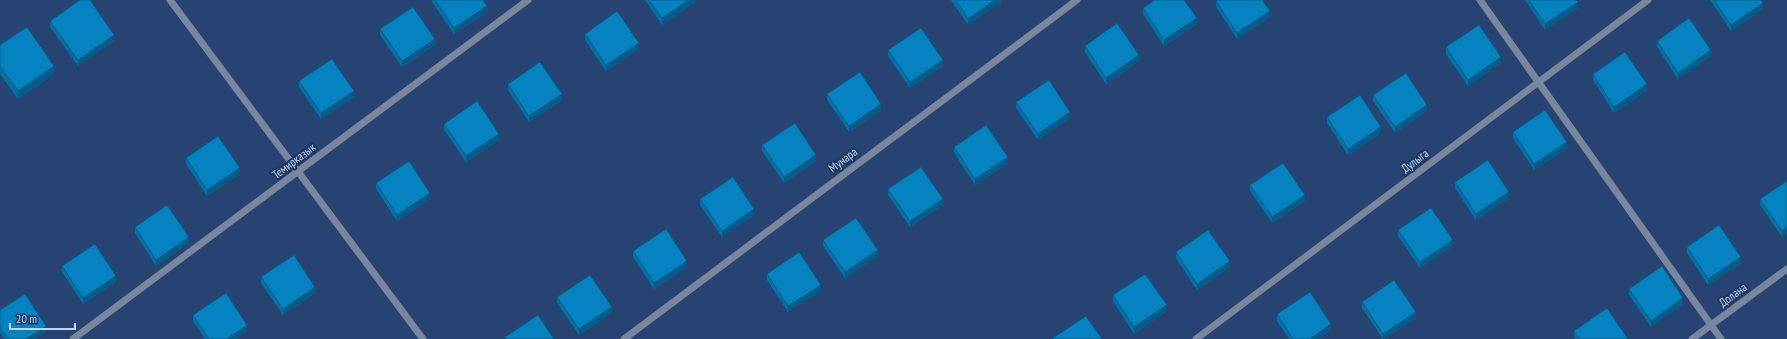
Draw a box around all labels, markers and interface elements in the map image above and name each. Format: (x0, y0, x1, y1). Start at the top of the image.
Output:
street label: Темирказык (269, 139, 319, 182)
street label: Мунара (825, 144, 860, 175)
street label: Дулыга (1398, 145, 1431, 176)
street label: Долана (1716, 279, 1750, 310)
scale bar (10, 305, 75, 331)
text: 20 m (16, 311, 37, 326)

